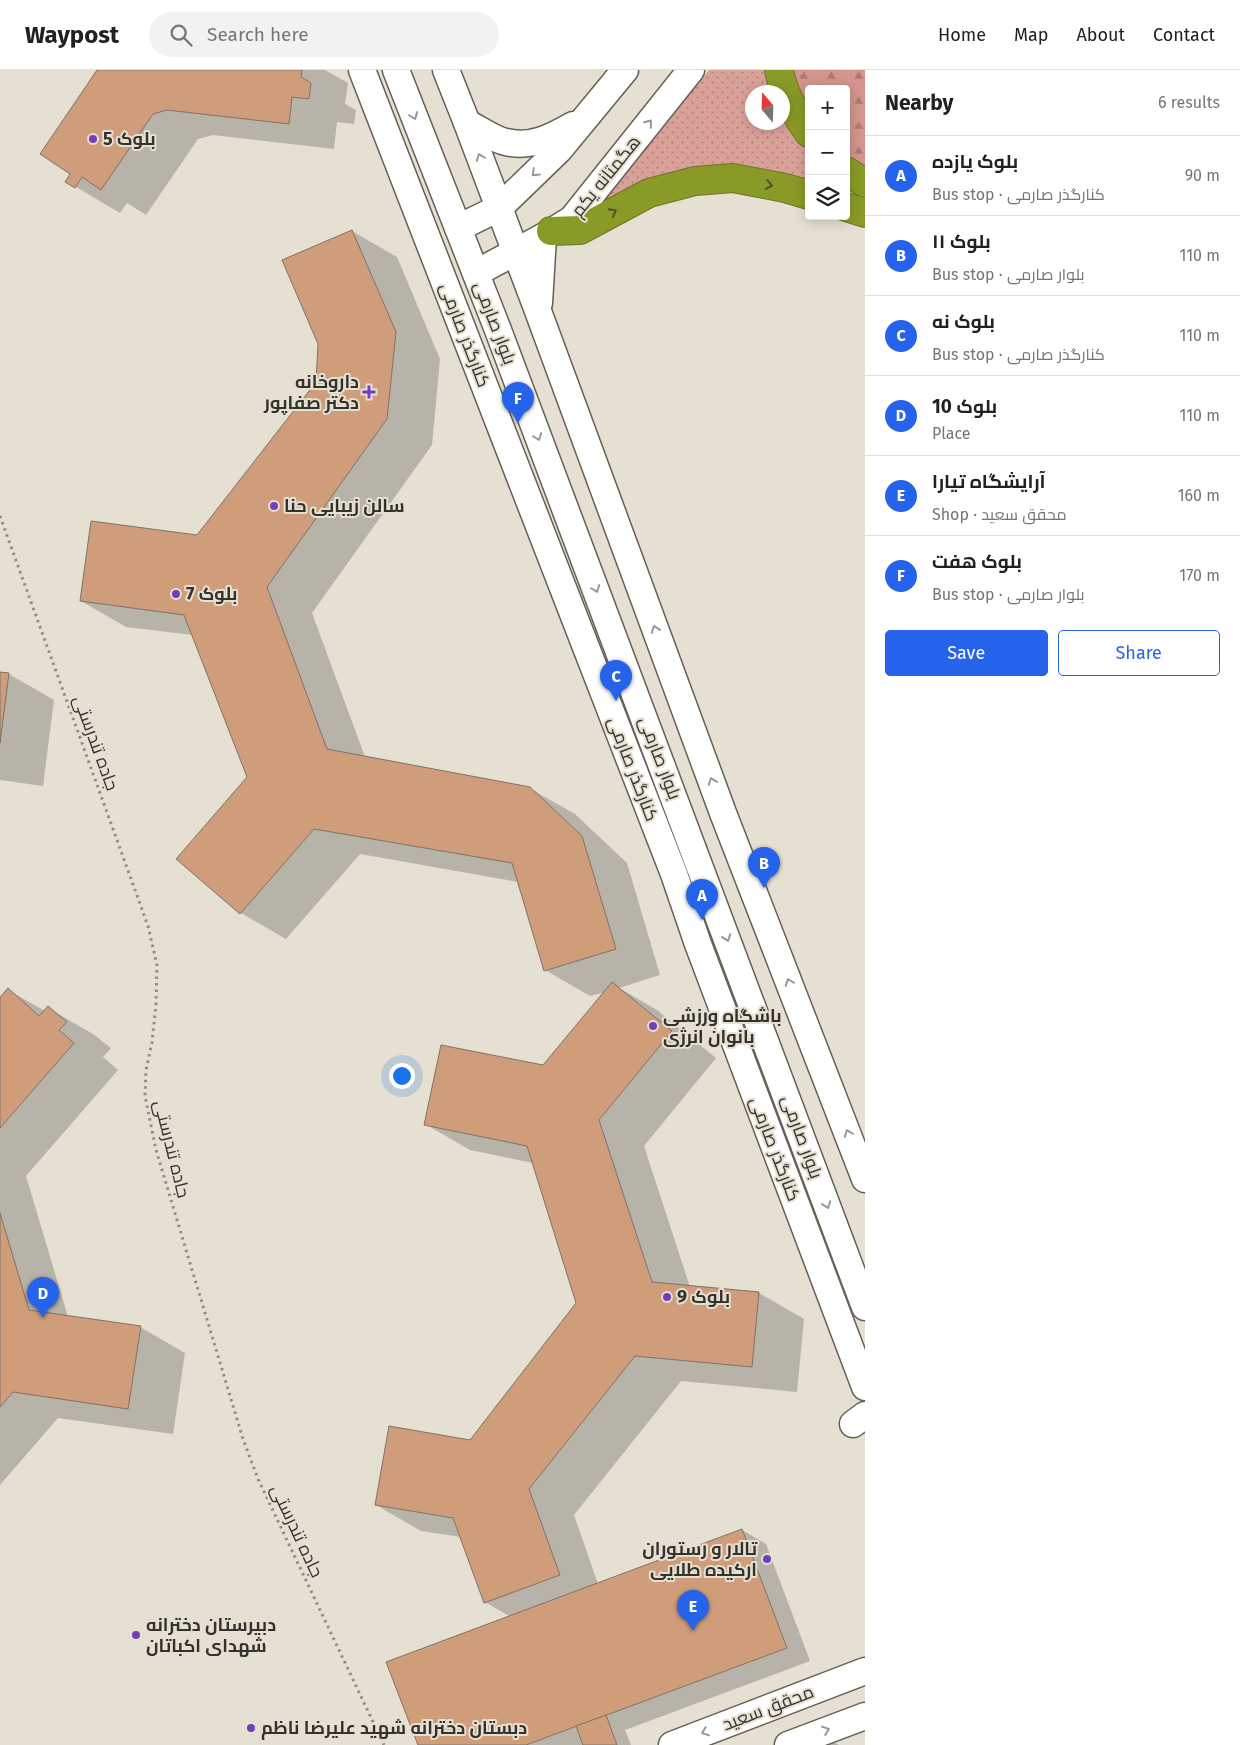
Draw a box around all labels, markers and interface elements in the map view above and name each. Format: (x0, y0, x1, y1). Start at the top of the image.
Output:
search box (149, 12, 499, 57)
text: Waypost (25, 21, 119, 49)
icon: search (167, 21, 195, 49)
text: Search here (207, 23, 309, 46)
text: Home (938, 24, 986, 46)
text: Map (1014, 24, 1048, 46)
text: About (1076, 24, 1125, 46)
text: Contact (1153, 24, 1215, 46)
north arrow (745, 85, 790, 130)
map controls (805, 85, 850, 220)
button: + (805, 85, 850, 130)
text: Nearby (885, 90, 953, 116)
text: 6 results (1158, 93, 1220, 112)
one-way arrow (408, 111, 418, 119)
one-way arrow (644, 120, 652, 129)
place label: بلوک 5 (103, 128, 156, 150)
button: − (805, 130, 850, 175)
street label: هگمتانه یکم (567, 131, 646, 222)
marker: بلوک 5 (87, 133, 99, 145)
text: بلوک یازده (932, 150, 1018, 173)
one-way arrow (476, 153, 486, 161)
text: A (896, 166, 906, 185)
text: 90 m (1185, 166, 1220, 185)
one-way arrow (532, 167, 541, 176)
button: layers (805, 175, 850, 220)
one-way arrow (764, 179, 773, 190)
text: Bus stop · کنارگذر صارمی (932, 185, 1105, 204)
one-way arrow (608, 208, 617, 218)
text: بلوک ۱۱ (932, 230, 991, 253)
text: B (896, 246, 906, 265)
text: 110 m (1179, 246, 1220, 265)
text: Bus stop · بلوار صارمی (932, 265, 1085, 284)
street label: بلوار صارمی (469, 278, 521, 368)
street label: کنارگذر صارمی (435, 280, 495, 390)
text: بلوک نه (932, 310, 995, 333)
text: C (896, 326, 906, 345)
text: 110 m (1179, 326, 1220, 345)
text: Bus stop · کنارگذر صارمی (932, 345, 1105, 364)
place label: داروخانه دکتر صفاپور (263, 371, 359, 415)
pin: F (502, 382, 534, 423)
marker: داروخانه دکتر صفاپور (363, 386, 375, 398)
text: بلوک 10 (932, 395, 997, 418)
text: D (896, 406, 906, 425)
text: 110 m (1179, 406, 1220, 425)
text: Place (932, 424, 971, 443)
one-way arrow (532, 432, 542, 441)
text: آرایشگاه تیارا (932, 470, 1046, 493)
text: E (897, 486, 905, 505)
text: 160 m (1178, 486, 1220, 505)
place label: سالن زیبایی حنا (284, 495, 405, 517)
marker: سالن زیبایی حنا (268, 500, 280, 512)
text: Shop · محقق سعید (932, 505, 1067, 524)
text: بلوک هفت (932, 550, 1022, 573)
text: F (897, 566, 905, 585)
text: 170 m (1179, 566, 1220, 585)
place label: بلوک 7 (186, 583, 237, 605)
one-way arrow (590, 584, 600, 593)
text: Bus stop · بلوار صارمی (932, 585, 1085, 604)
marker: بلوک 7 (170, 588, 182, 600)
one-way arrow (651, 625, 661, 634)
button: Save (885, 630, 1048, 676)
button: Share (1058, 630, 1220, 676)
pin: C (600, 660, 632, 701)
street label: جاده تندرستی (69, 692, 123, 794)
street label: بلوار صارمی (634, 713, 686, 803)
street label: کنارگذر صارمی (603, 714, 663, 824)
one-way arrow (708, 777, 718, 786)
pin: B (748, 847, 780, 888)
pin: A (686, 879, 718, 920)
one-way arrow (721, 933, 731, 941)
one-way arrow (785, 978, 795, 987)
place label: باشگاه ورزشی بانوان انرژی (663, 1005, 782, 1048)
marker: باشگاه ورزشی بانوان انرژی (647, 1020, 659, 1032)
your location (389, 1063, 415, 1089)
street label: بلوار صارمی (777, 1092, 827, 1182)
street label: کنارگذر صارمی (745, 1094, 805, 1204)
street label: جاده تندرستی (149, 1098, 195, 1200)
one-way arrow (843, 1130, 853, 1138)
one-way arrow (821, 1200, 831, 1209)
pin: D (27, 1277, 59, 1318)
place label: بلوک 9 (677, 1286, 730, 1308)
marker: بلوک 9 (661, 1291, 673, 1303)
street label: جاده تندرستی (266, 1481, 328, 1581)
place label: تالار و رستوران ارکیده طلایی (642, 1538, 757, 1581)
marker: تالار و رستوران ارکیده طلایی (761, 1553, 773, 1565)
pin: E (677, 1590, 709, 1631)
place label: دبیرستان دخترانه شهدای اکباتان (146, 1614, 276, 1657)
marker: دبیرستان دخترانه شهدای اکباتان (130, 1629, 142, 1641)
street label: محقق سعید (719, 1681, 817, 1736)
place label: دبستان دخترانه شهید علیرضا ناظم (261, 1717, 527, 1740)
marker: دبستان دخترانه شهید علیرضا ناظم (245, 1722, 257, 1734)
one-way arrow (701, 1726, 710, 1736)
one-way arrow (822, 1726, 830, 1736)

